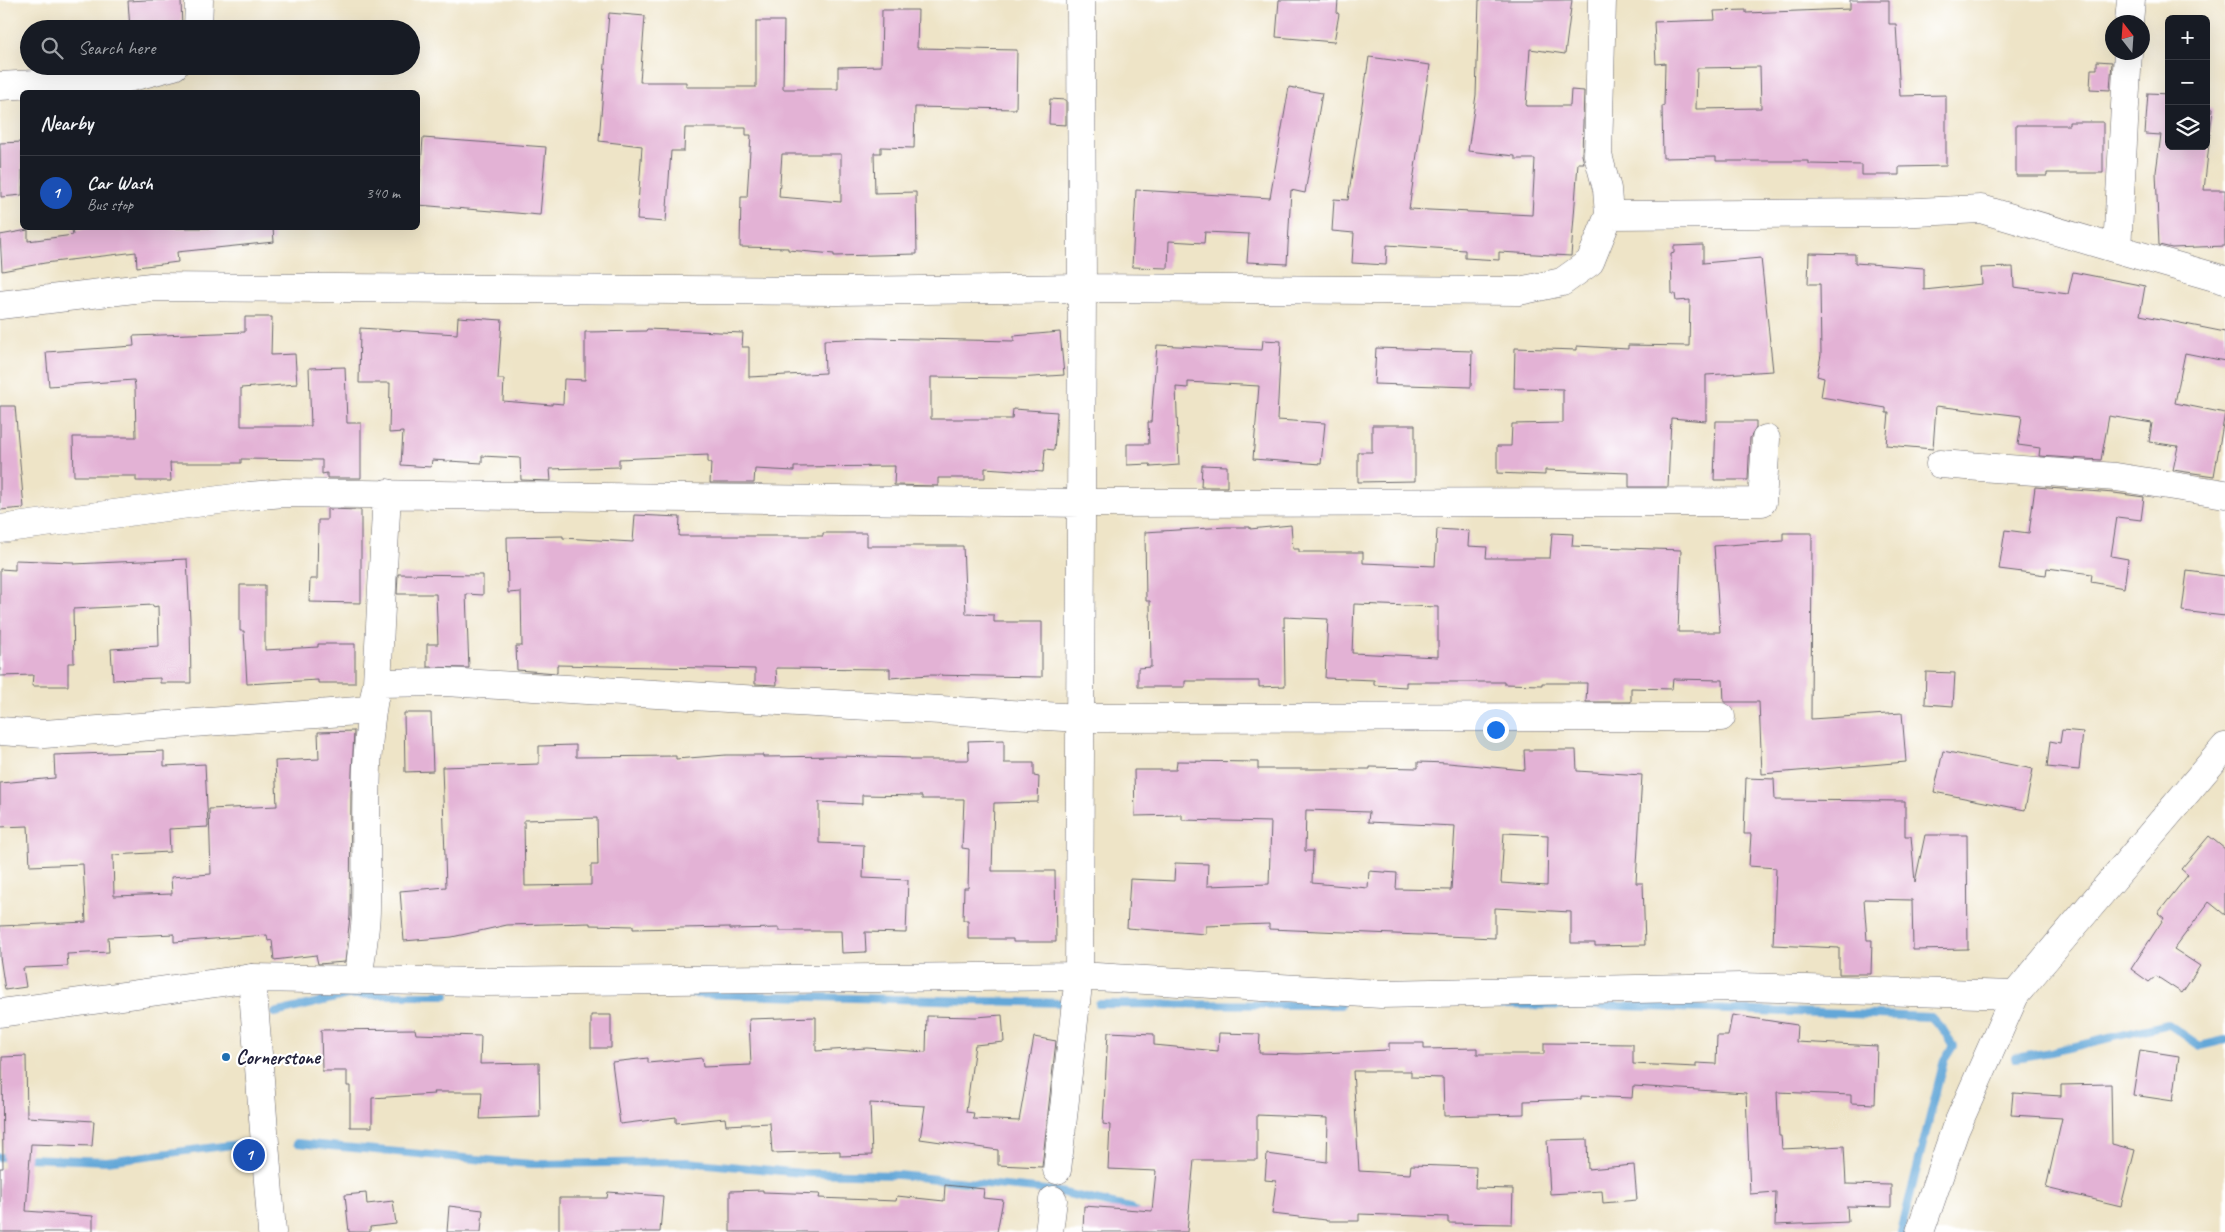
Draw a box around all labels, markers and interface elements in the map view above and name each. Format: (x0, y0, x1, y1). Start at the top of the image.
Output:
north arrow (2105, 15, 2150, 60)
map controls (2165, 15, 2210, 150)
button: + (2165, 15, 2210, 60)
search box (20, 20, 420, 75)
icon: search (38, 34, 66, 62)
text: Search here (78, 36, 155, 60)
button: − (2165, 60, 2210, 105)
button: layers (2165, 105, 2210, 150)
text: Nearby (40, 110, 93, 136)
text: Car Wash (87, 171, 153, 195)
text: 1 (52, 183, 60, 203)
text: 340 m (366, 183, 400, 203)
text: Bus stop (87, 195, 133, 215)
your location (1483, 717, 1509, 743)
place label: Cornerstone (236, 1045, 322, 1070)
marker: Cornerstone (220, 1051, 232, 1063)
pin: 1 (233, 1136, 265, 1174)

